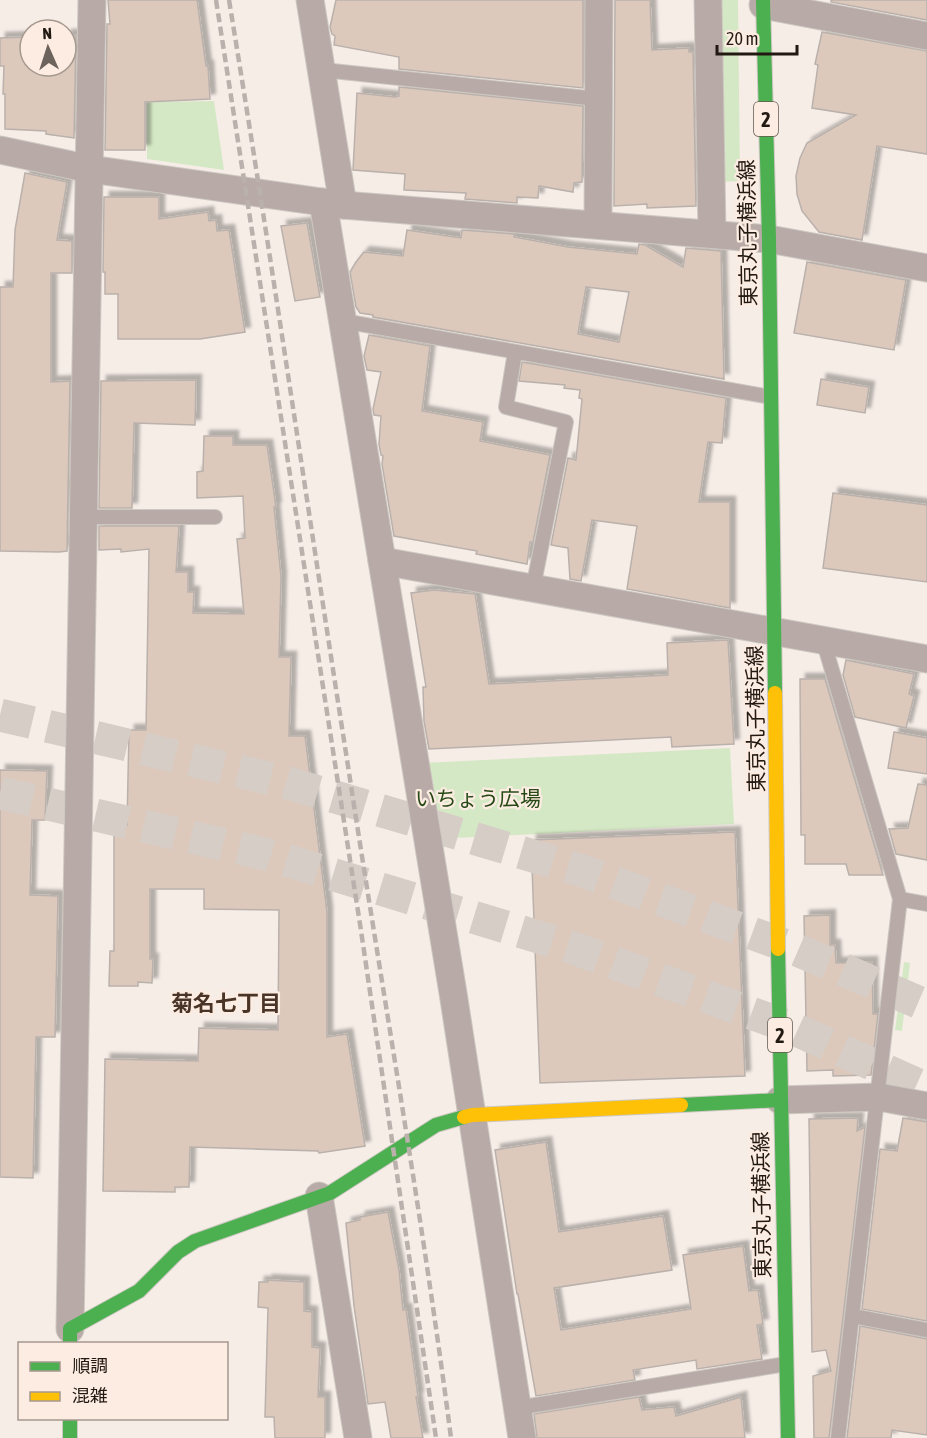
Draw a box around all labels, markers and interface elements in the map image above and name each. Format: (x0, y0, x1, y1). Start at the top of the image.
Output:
north arrow (18, 18, 78, 78)
scale bar (717, 18, 796, 56)
text: N (42, 24, 52, 42)
text: 20 m (726, 28, 758, 49)
road number: 2 (754, 102, 778, 136)
street label: 東京丸子横浜線 (734, 159, 760, 307)
street label: 東京丸子横浜線 (742, 645, 768, 793)
park label: いちょう広場 (415, 786, 541, 810)
district label: 菊名七丁目 (171, 990, 281, 1016)
road number: 2 (768, 1018, 792, 1052)
street label: 東京丸子横浜線 (748, 1131, 774, 1279)
legend (18, 1342, 228, 1420)
text: 順調 (72, 1355, 108, 1376)
text: 混雑 (72, 1385, 108, 1406)

